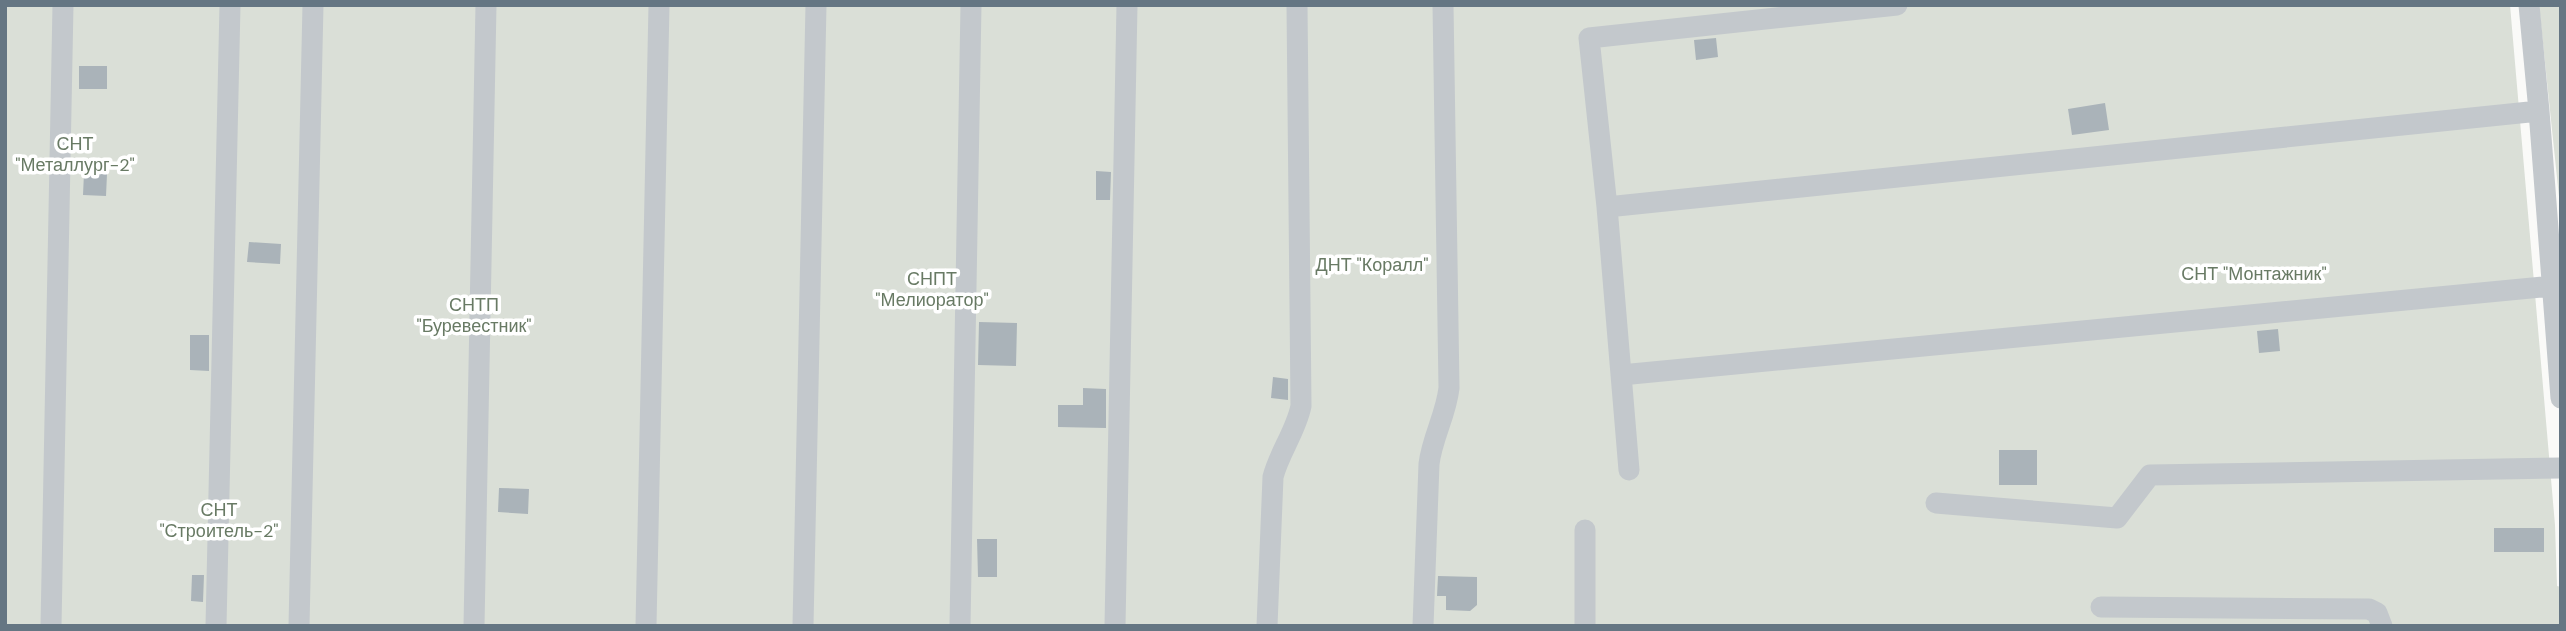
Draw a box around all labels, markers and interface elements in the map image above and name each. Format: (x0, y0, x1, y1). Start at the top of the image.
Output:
park label: СНТ "Металлург-2" (15, 132, 135, 177)
park label: ДНТ "Коралл" (1316, 253, 1428, 277)
park label: СНТ "Монтажник" (2181, 262, 2327, 286)
park label: СНПТ "Мелиоратор" (875, 267, 989, 312)
park label: СНТП "Буревестник" (416, 293, 532, 338)
park label: СНТ "Строитель-2" (159, 498, 279, 543)

